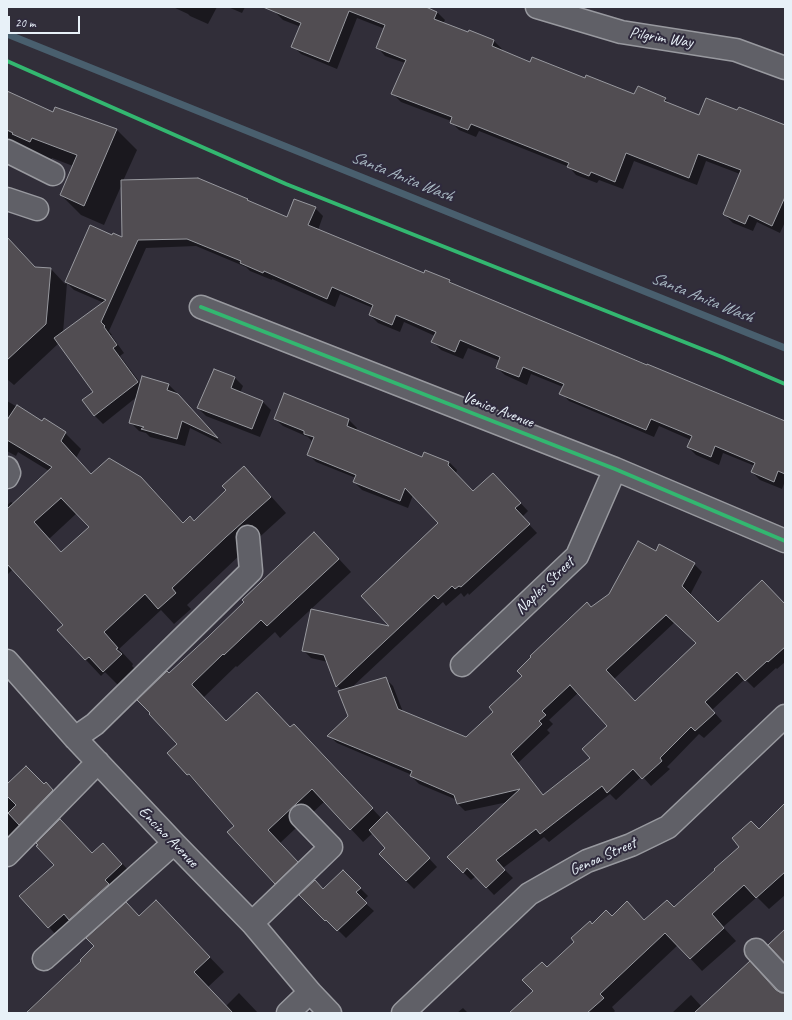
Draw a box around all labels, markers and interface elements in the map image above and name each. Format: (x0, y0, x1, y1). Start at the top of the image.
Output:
scale bar (10, 8, 82, 34)
text: 20 m (15, 15, 35, 31)
street label: Pilgrim Way (628, 23, 694, 53)
water label: Santa Anita Wash (348, 147, 456, 207)
water label: Santa Anita Wash (648, 268, 756, 328)
street label: Venice Avenue (460, 388, 536, 432)
street label: Naples Street (511, 553, 579, 619)
street label: Encino Avenue (134, 802, 202, 872)
street label: Genoa Street (567, 834, 639, 880)

